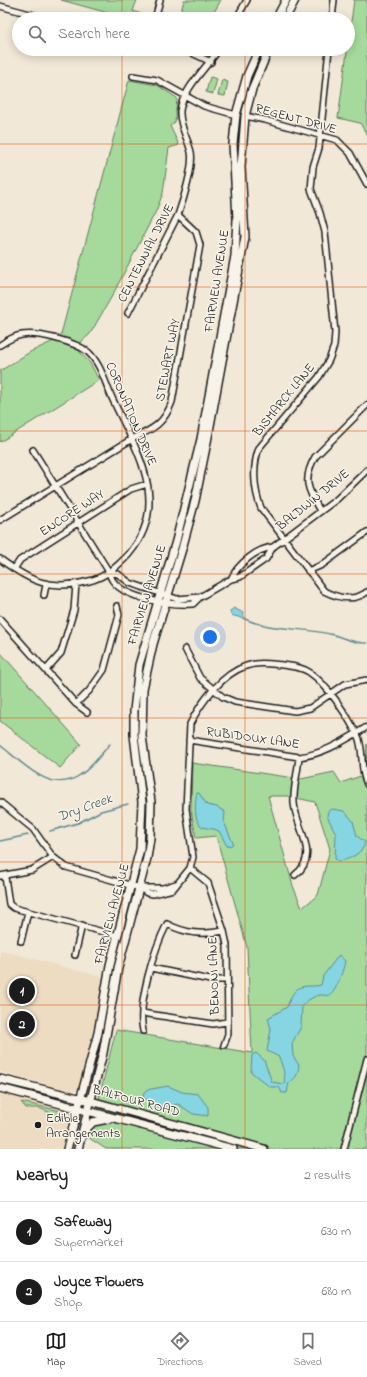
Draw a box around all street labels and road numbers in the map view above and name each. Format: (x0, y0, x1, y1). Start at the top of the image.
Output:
street label: REGENT DRIVE (253, 99, 339, 139)
street label: CENTENNIAL DRIVE (113, 200, 179, 306)
street label: FAIRVIEW AVENUE (199, 228, 235, 335)
street label: STEWART WAY (151, 317, 185, 403)
street label: CORONATION DRIVE (101, 359, 162, 469)
street label: BISMARCK LANE (248, 359, 320, 442)
street label: BALDWIN DRIVE (272, 464, 354, 536)
street label: ENCORE WAY (36, 485, 108, 541)
street label: FAIRVIEW AVENUE (122, 542, 171, 648)
street label: RUBIDOUX LANE (205, 722, 301, 754)
street label: FAIRVIEW AVENUE (89, 861, 135, 968)
street label: BENONI LANE (203, 936, 225, 1017)
street label: BALFOUR ROAD (89, 1080, 182, 1122)

